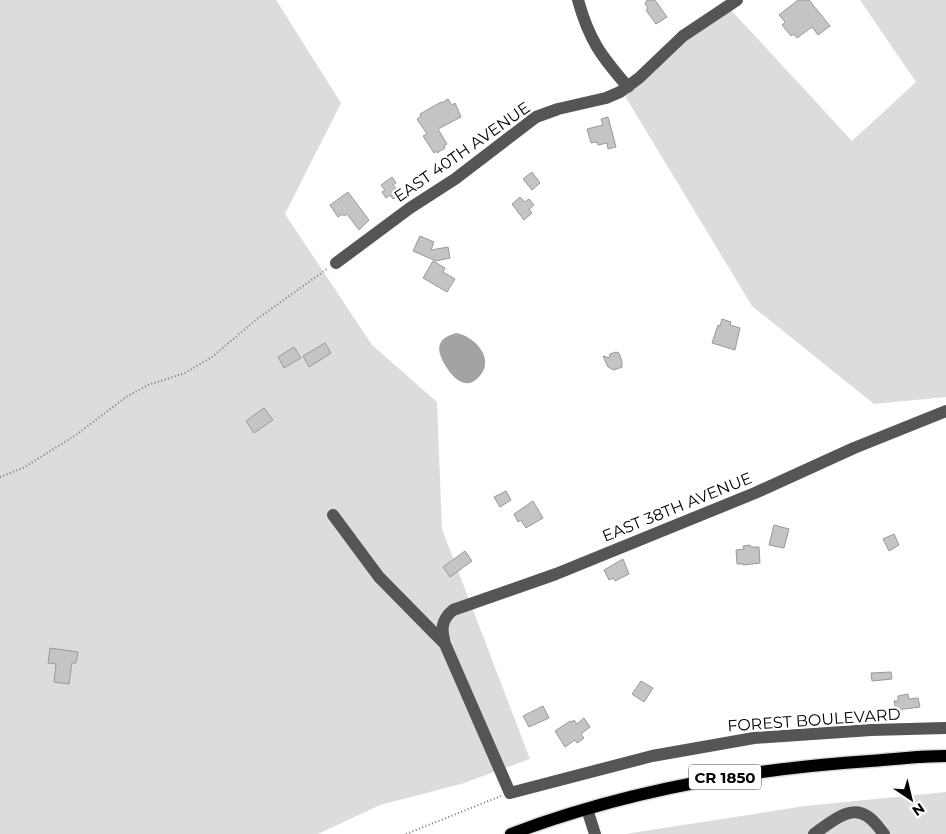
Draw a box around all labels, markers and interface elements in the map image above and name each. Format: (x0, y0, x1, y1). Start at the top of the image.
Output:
street label: EAST 40TH AVENUE (390, 98, 534, 206)
street label: EAST 38TH AVENUE (599, 468, 755, 546)
street label: FOREST BOULEVARD (727, 704, 901, 736)
road number: CR 1850 (689, 764, 761, 790)
north arrow (886, 774, 936, 824)
text: N (909, 799, 928, 820)

